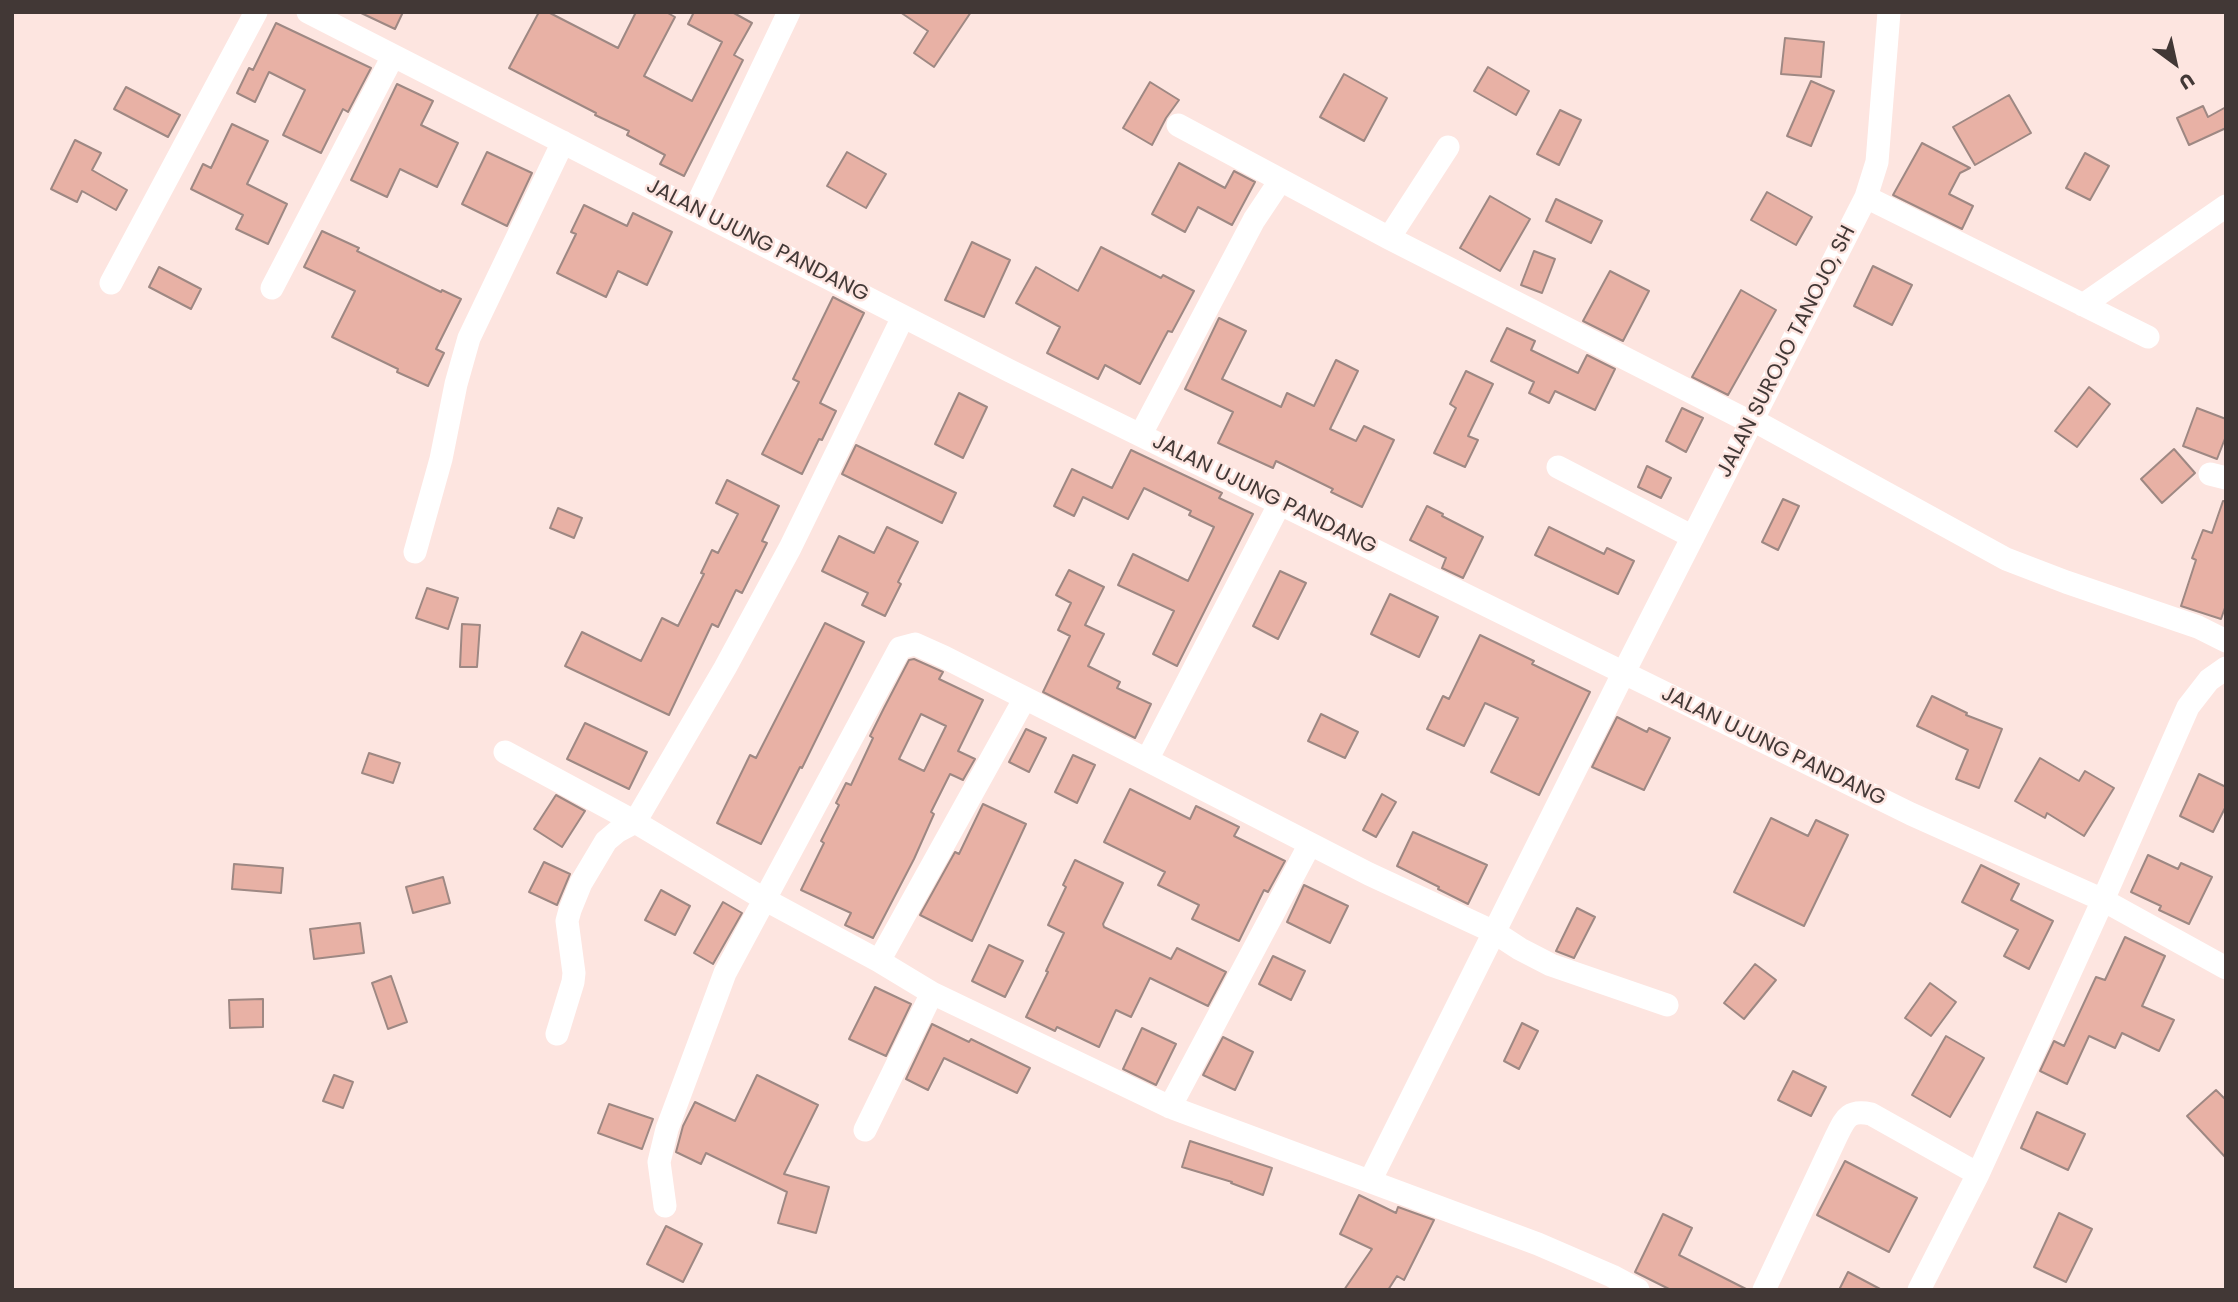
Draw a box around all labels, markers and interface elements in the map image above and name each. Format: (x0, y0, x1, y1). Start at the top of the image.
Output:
north arrow (2140, 28, 2210, 98)
text: U (2174, 66, 2200, 96)
street label: JALAN UJUNG PANDANG (642, 174, 872, 308)
street label: JALAN SUROJO TANOJO, SH (1712, 222, 1862, 482)
street label: JALAN UJUNG PANDANG (1148, 430, 1380, 560)
street label: JALAN UJUNG PANDANG (1657, 682, 1889, 812)

